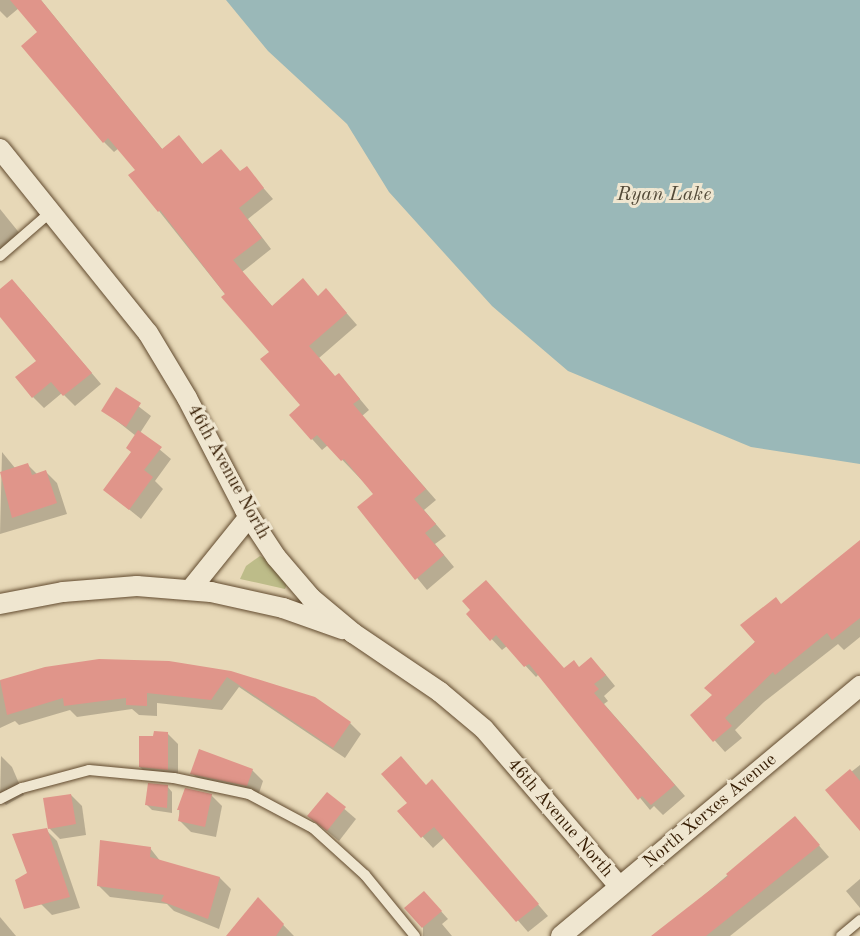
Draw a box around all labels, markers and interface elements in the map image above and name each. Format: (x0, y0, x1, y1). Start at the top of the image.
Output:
water label: Ryan Lake (617, 183, 711, 207)
street label: 46th Avenue North (182, 401, 274, 543)
street label: North Xerxes Avenue (639, 749, 781, 873)
street label: 46th Avenue North (502, 754, 618, 882)

